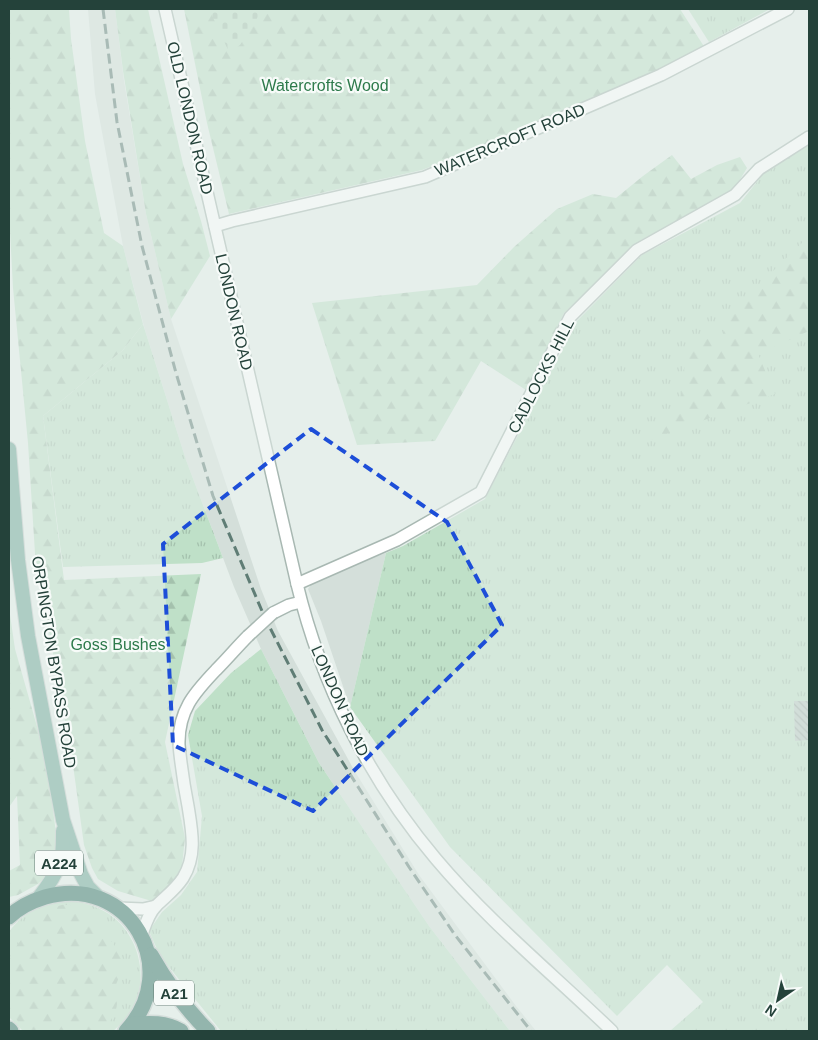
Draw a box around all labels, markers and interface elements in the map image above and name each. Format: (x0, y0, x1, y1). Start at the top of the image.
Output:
street label: OLD LONDON ROAD (164, 40, 216, 196)
park label: Watercrofts Wood (261, 77, 389, 94)
street label: WATERCROFT ROAD (432, 101, 588, 179)
street label: LONDON ROAD (212, 252, 256, 372)
street label: CADLOCKS HILL (505, 316, 577, 436)
street label: ORPINGTON BYPASS ROAD (29, 555, 79, 769)
park label: Goss Bushes (70, 636, 166, 653)
street label: LONDON ROAD (308, 643, 372, 759)
road number: A224 (35, 850, 83, 876)
north arrow (753, 975, 803, 1025)
road number: A21 (154, 980, 194, 1006)
text: N (762, 1001, 779, 1020)

